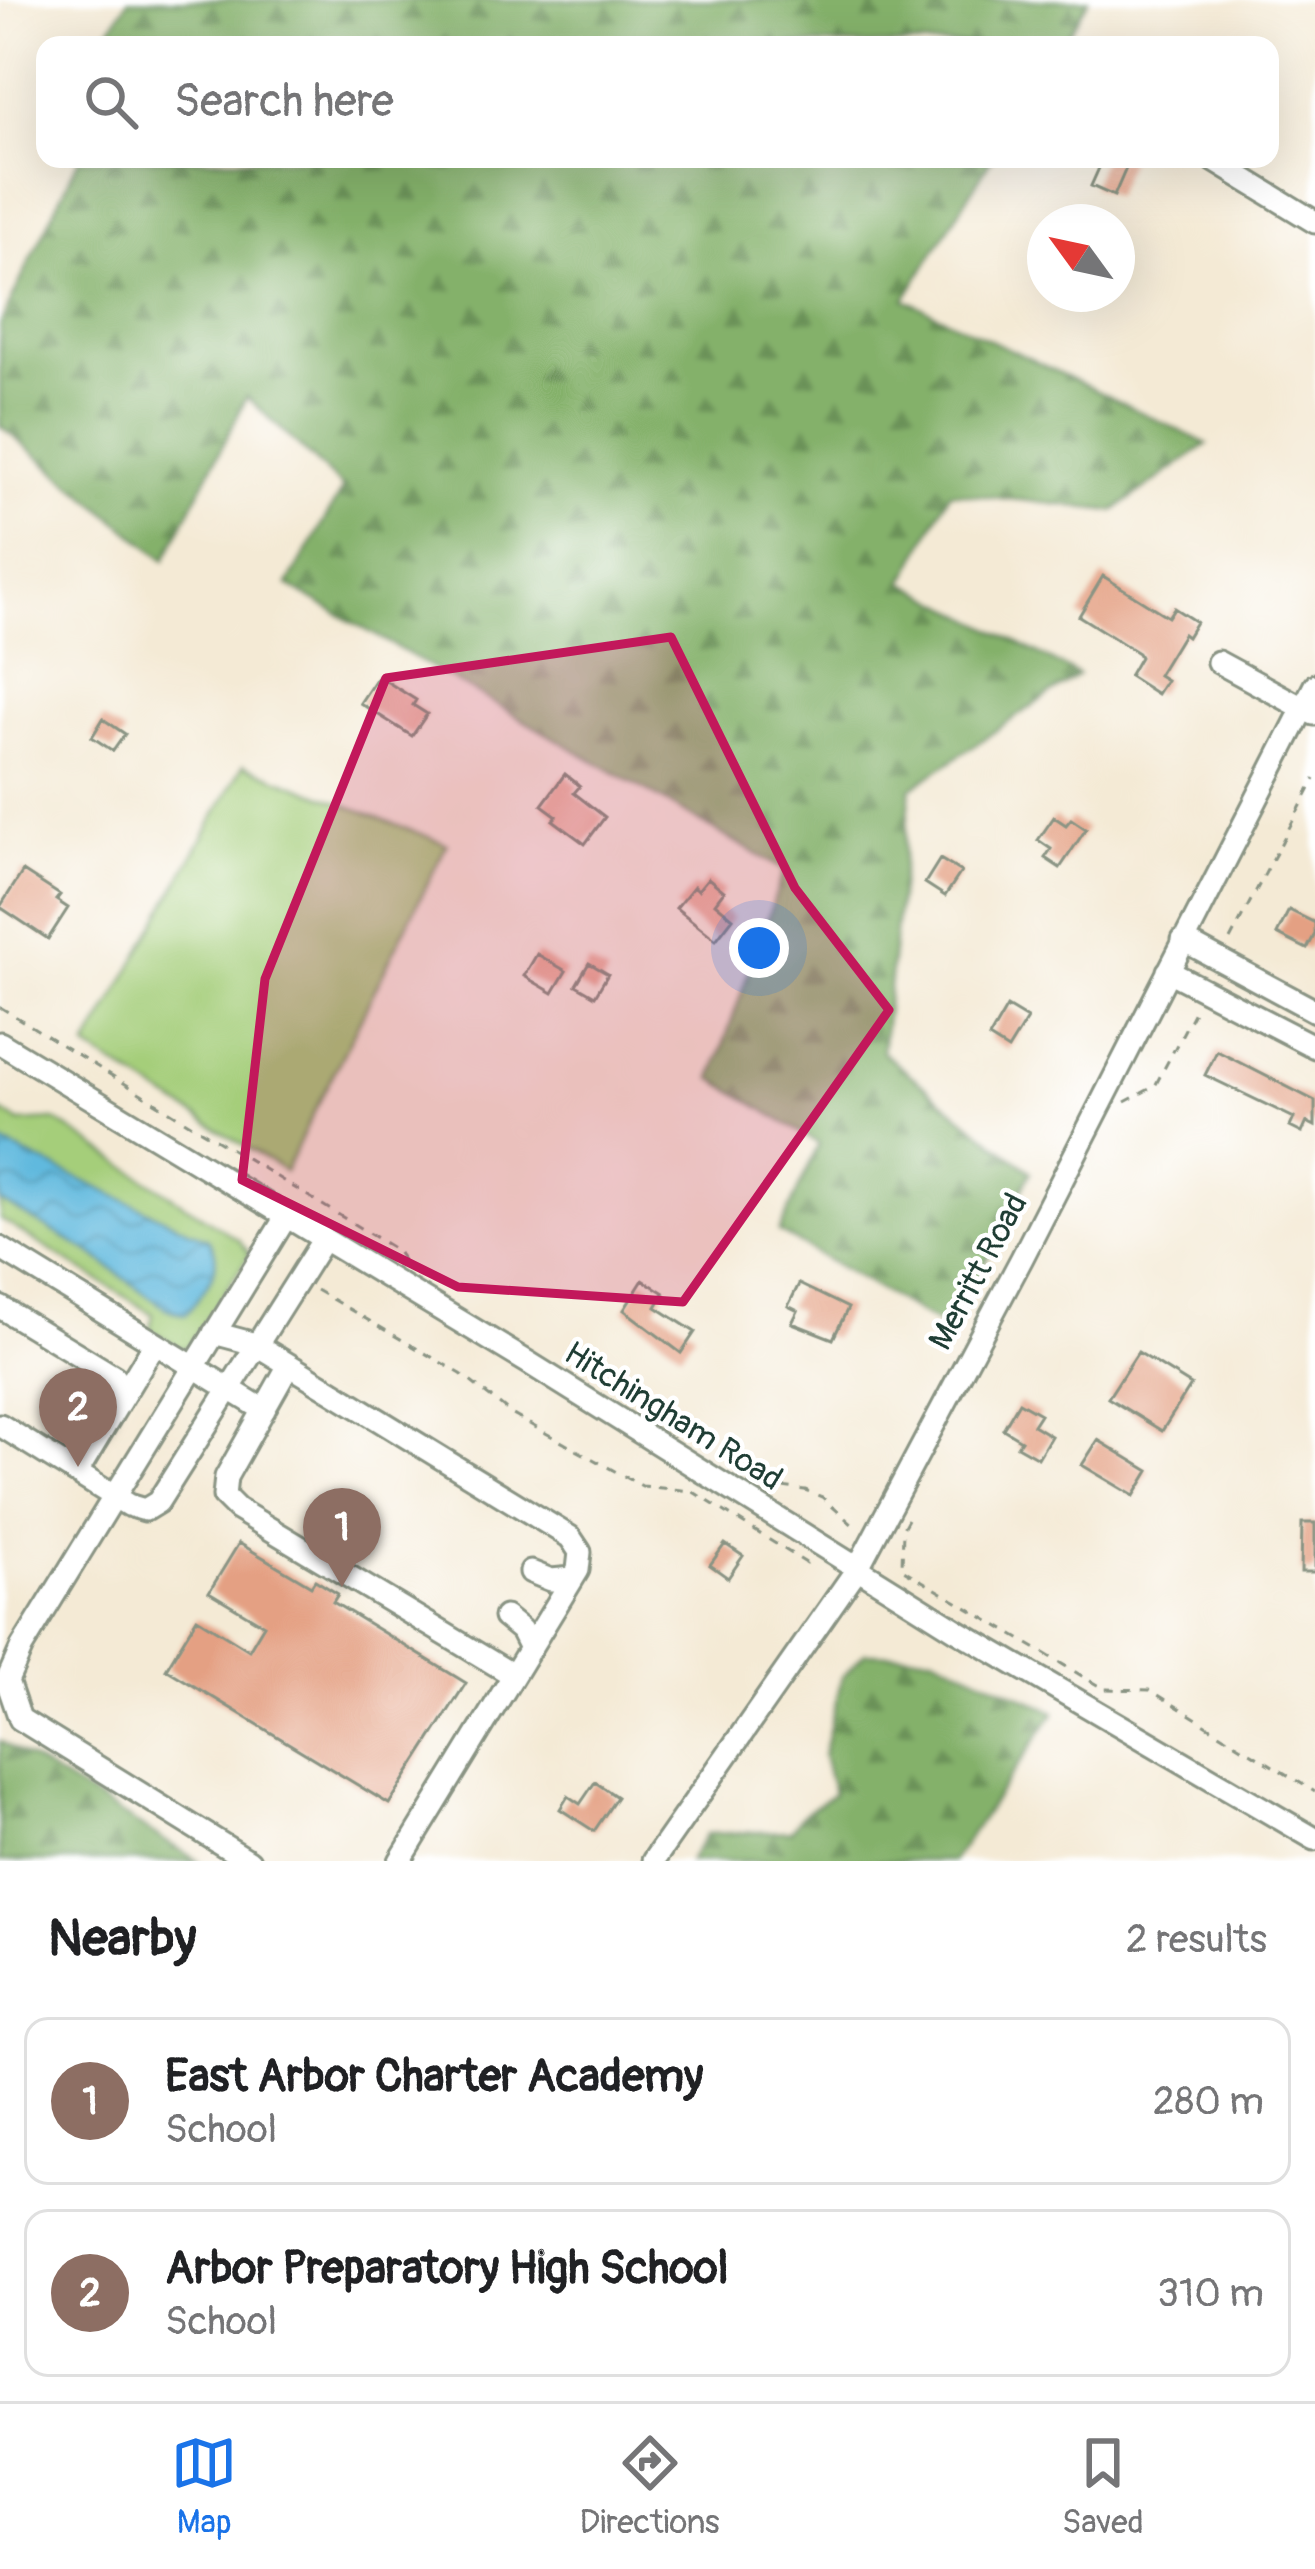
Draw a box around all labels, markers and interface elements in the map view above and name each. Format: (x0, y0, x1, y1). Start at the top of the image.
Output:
search box (36, 36, 1279, 168)
icon: search (78, 69, 144, 135)
text: Search here (174, 74, 394, 130)
north arrow (1027, 204, 1135, 312)
your location (729, 918, 789, 978)
street label: Merritt Road (920, 1186, 1037, 1357)
street label: Hitchingham Road (557, 1333, 790, 1500)
pin: 2 (39, 1368, 117, 1467)
pin: 1 (303, 1488, 381, 1587)
text: Nearby (48, 1907, 196, 1971)
text: 2 results (1126, 1915, 1267, 1964)
text: East Arbor Charter Academy (165, 2049, 703, 2105)
text: 1 (82, 2077, 98, 2126)
text: 280 m (1153, 2077, 1264, 2126)
text: School (165, 2105, 277, 2154)
text: Arbor Preparatory High School (165, 2241, 729, 2297)
text: 2 (79, 2269, 101, 2318)
text: 310 m (1157, 2269, 1264, 2318)
text: School (165, 2297, 277, 2346)
tab: Map (171, 2430, 237, 2543)
tab: Directions (580, 2430, 720, 2543)
tab: Saved (1062, 2430, 1144, 2543)

